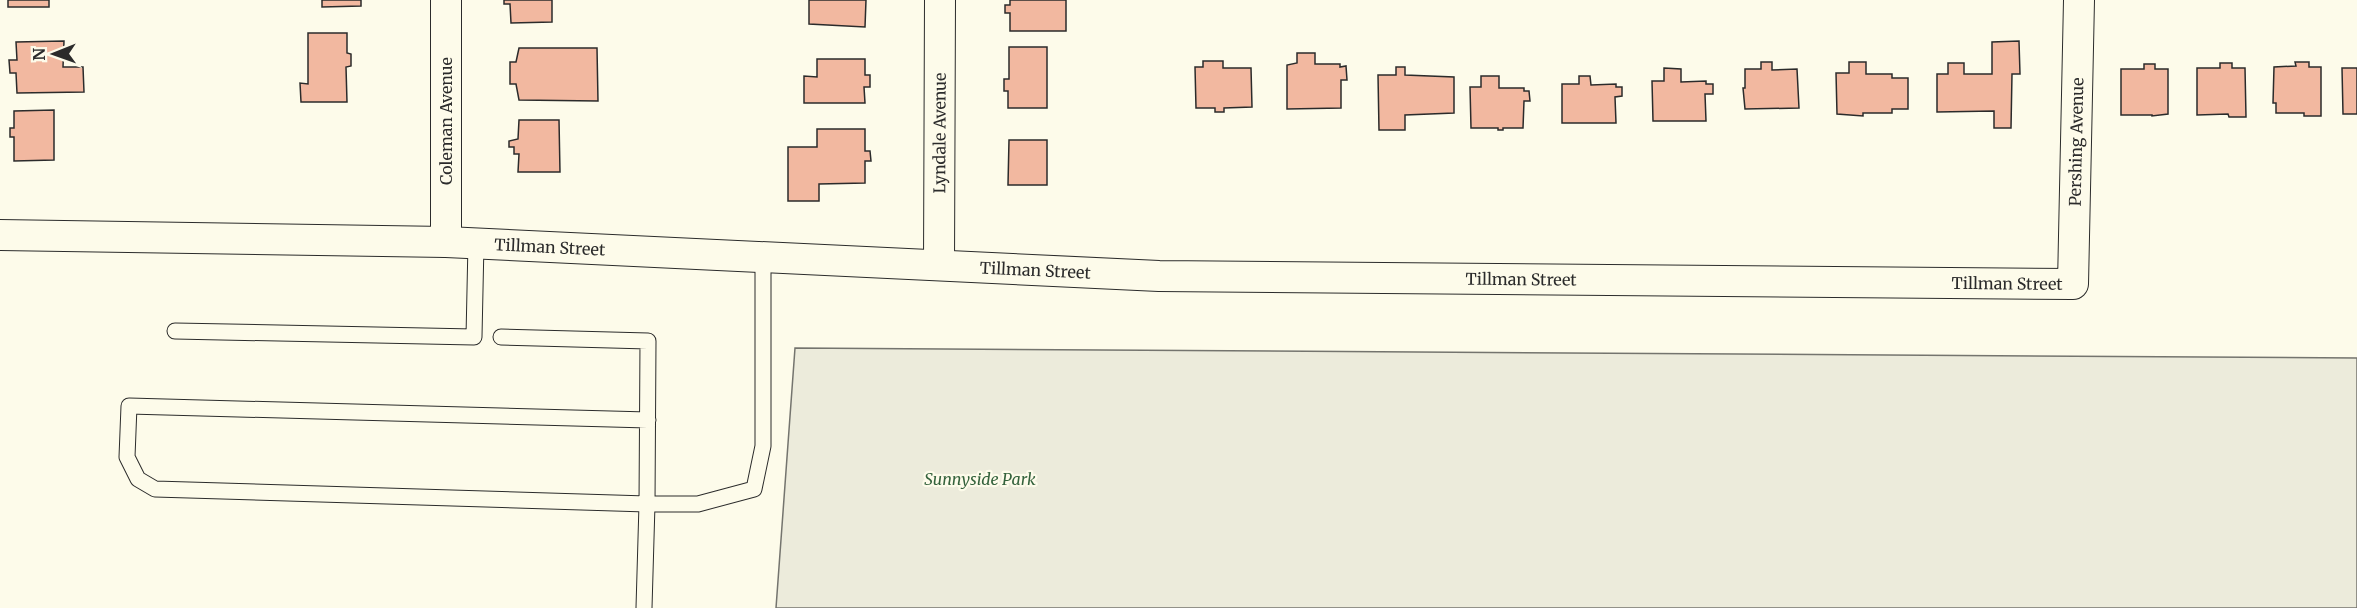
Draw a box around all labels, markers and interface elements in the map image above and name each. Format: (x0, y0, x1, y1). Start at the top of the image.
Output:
north arrow (24, 24, 84, 84)
text: N (29, 47, 49, 61)
street label: Coleman Avenue (436, 57, 456, 185)
street label: Lyndale Avenue (929, 73, 950, 193)
street label: Pershing Avenue (2065, 77, 2087, 207)
street label: Tillman Street (494, 234, 606, 260)
street label: Tillman Street (979, 257, 1092, 283)
street label: Tillman Street (1466, 269, 1577, 290)
street label: Tillman Street (1952, 273, 2063, 294)
park label: Sunnyside Park (924, 469, 1036, 489)

